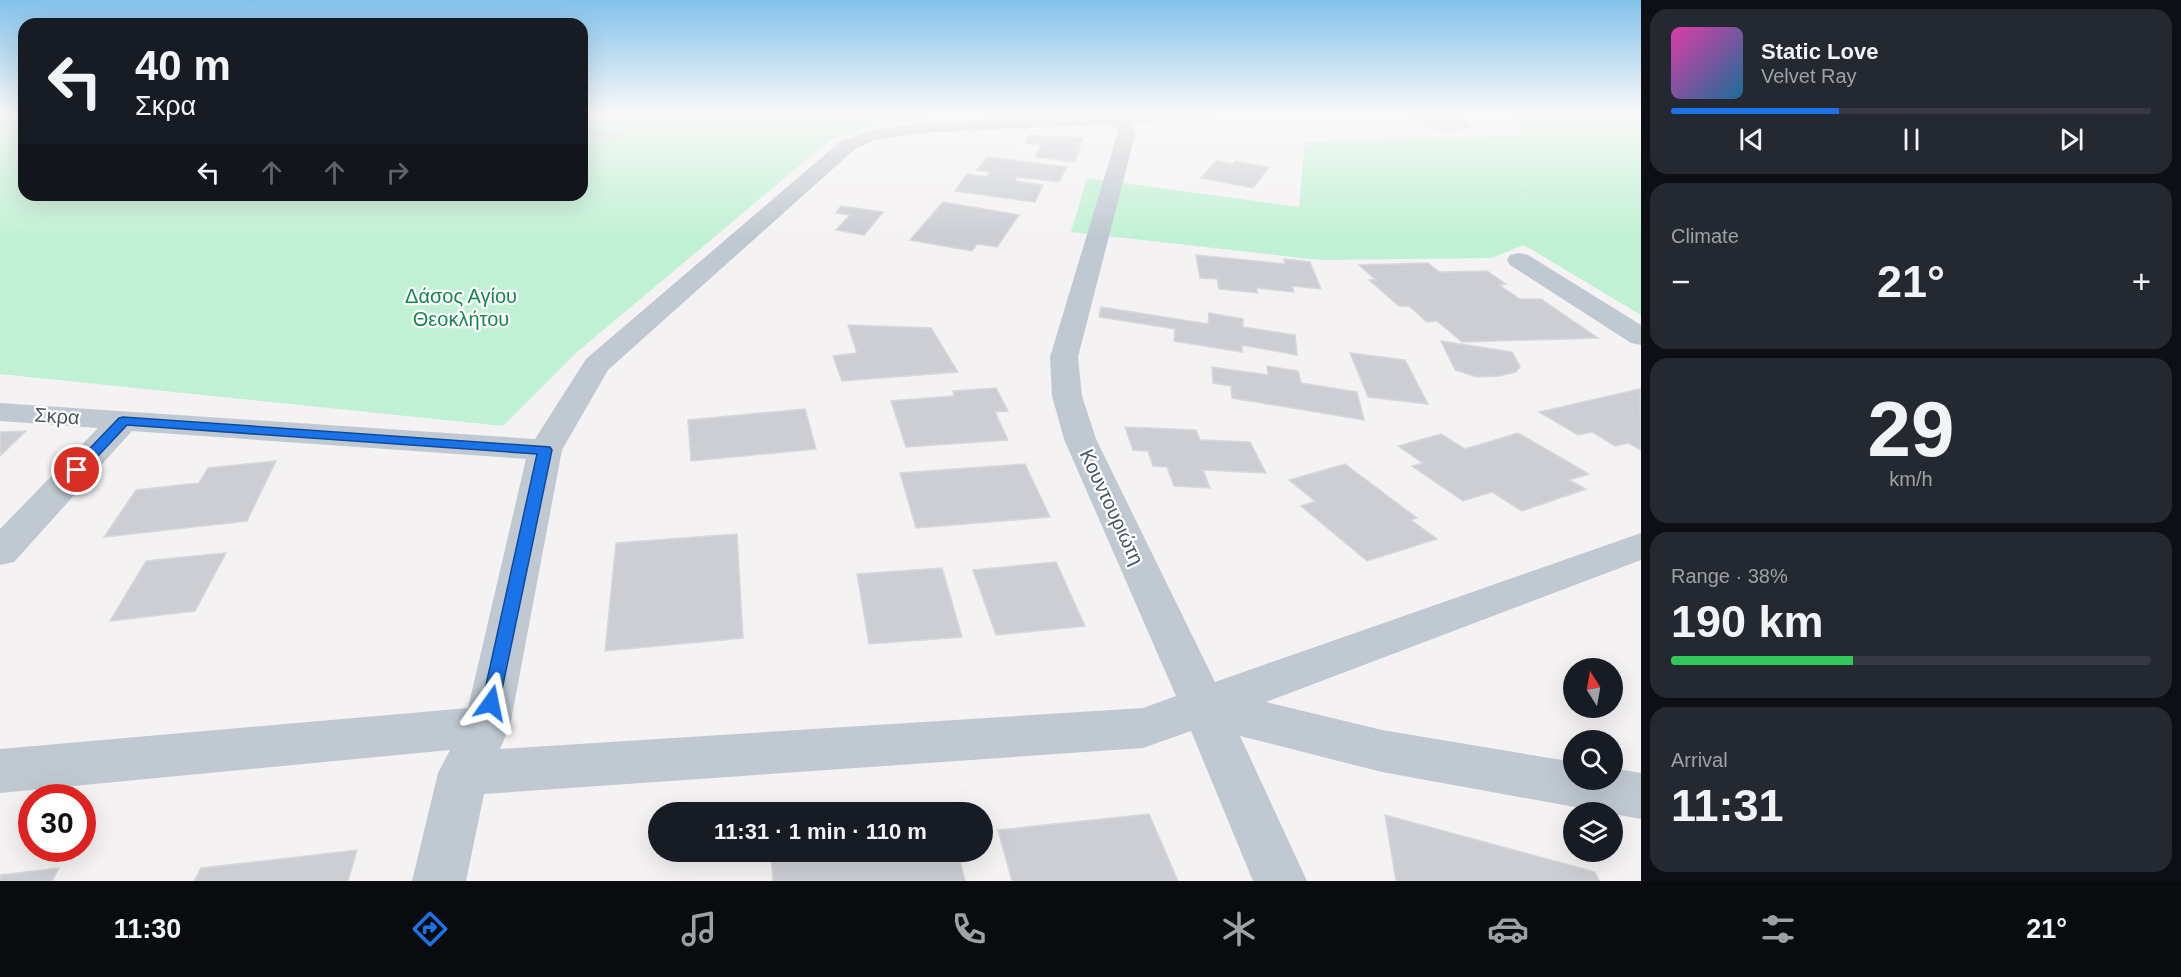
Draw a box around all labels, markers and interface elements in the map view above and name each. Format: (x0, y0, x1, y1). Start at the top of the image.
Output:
text: Static Love (1761, 39, 1878, 64)
icon: left (36, 42, 114, 120)
text: 40 m (135, 42, 231, 89)
text: Velvet Ray (1761, 65, 1857, 87)
text: Σκρα (135, 91, 196, 121)
icon: previous (1735, 123, 1768, 156)
icon: pause (1895, 123, 1928, 156)
icon: next (2055, 123, 2088, 156)
icon: left (192, 156, 225, 189)
icon: ahead (255, 156, 288, 189)
icon: ahead (318, 156, 351, 189)
icon: right (381, 156, 414, 189)
text: Climate (1671, 225, 1739, 247)
text: 21° (1877, 256, 1945, 307)
text: − (1671, 263, 1690, 300)
text: + (2132, 263, 2151, 300)
park label: Δάσος Αγίου Θεοκλήτου (405, 285, 517, 330)
text: 29 (1868, 385, 1954, 473)
street label: Σκρα (34, 403, 80, 429)
pin (51, 444, 102, 495)
street label: Κουντουριώτη (1076, 446, 1148, 568)
icon: arrive (60, 453, 93, 486)
text: km/h (1889, 468, 1933, 490)
text: Range · 38% (1671, 565, 1788, 587)
text: 190 km (1671, 596, 1824, 647)
north arrow (1563, 658, 1623, 718)
map controls (1563, 658, 1623, 862)
position arrow (459, 671, 523, 735)
button: search (1563, 730, 1623, 790)
text: Arrival (1671, 749, 1728, 771)
text: 11:31 (1671, 780, 1784, 831)
speed limit sign: 30 (18, 784, 96, 862)
button: layers (1563, 802, 1623, 862)
text: 11:31 · 1 min · 110 m (714, 819, 927, 844)
icon: directions (409, 908, 451, 950)
icon: music (678, 908, 720, 950)
icon: phone (948, 908, 990, 950)
icon: climate (1218, 908, 1260, 950)
icon: car (1487, 908, 1529, 950)
icon: filters (1757, 908, 1799, 950)
text: 11:30 (114, 914, 181, 944)
text: 21° (2026, 914, 2067, 944)

